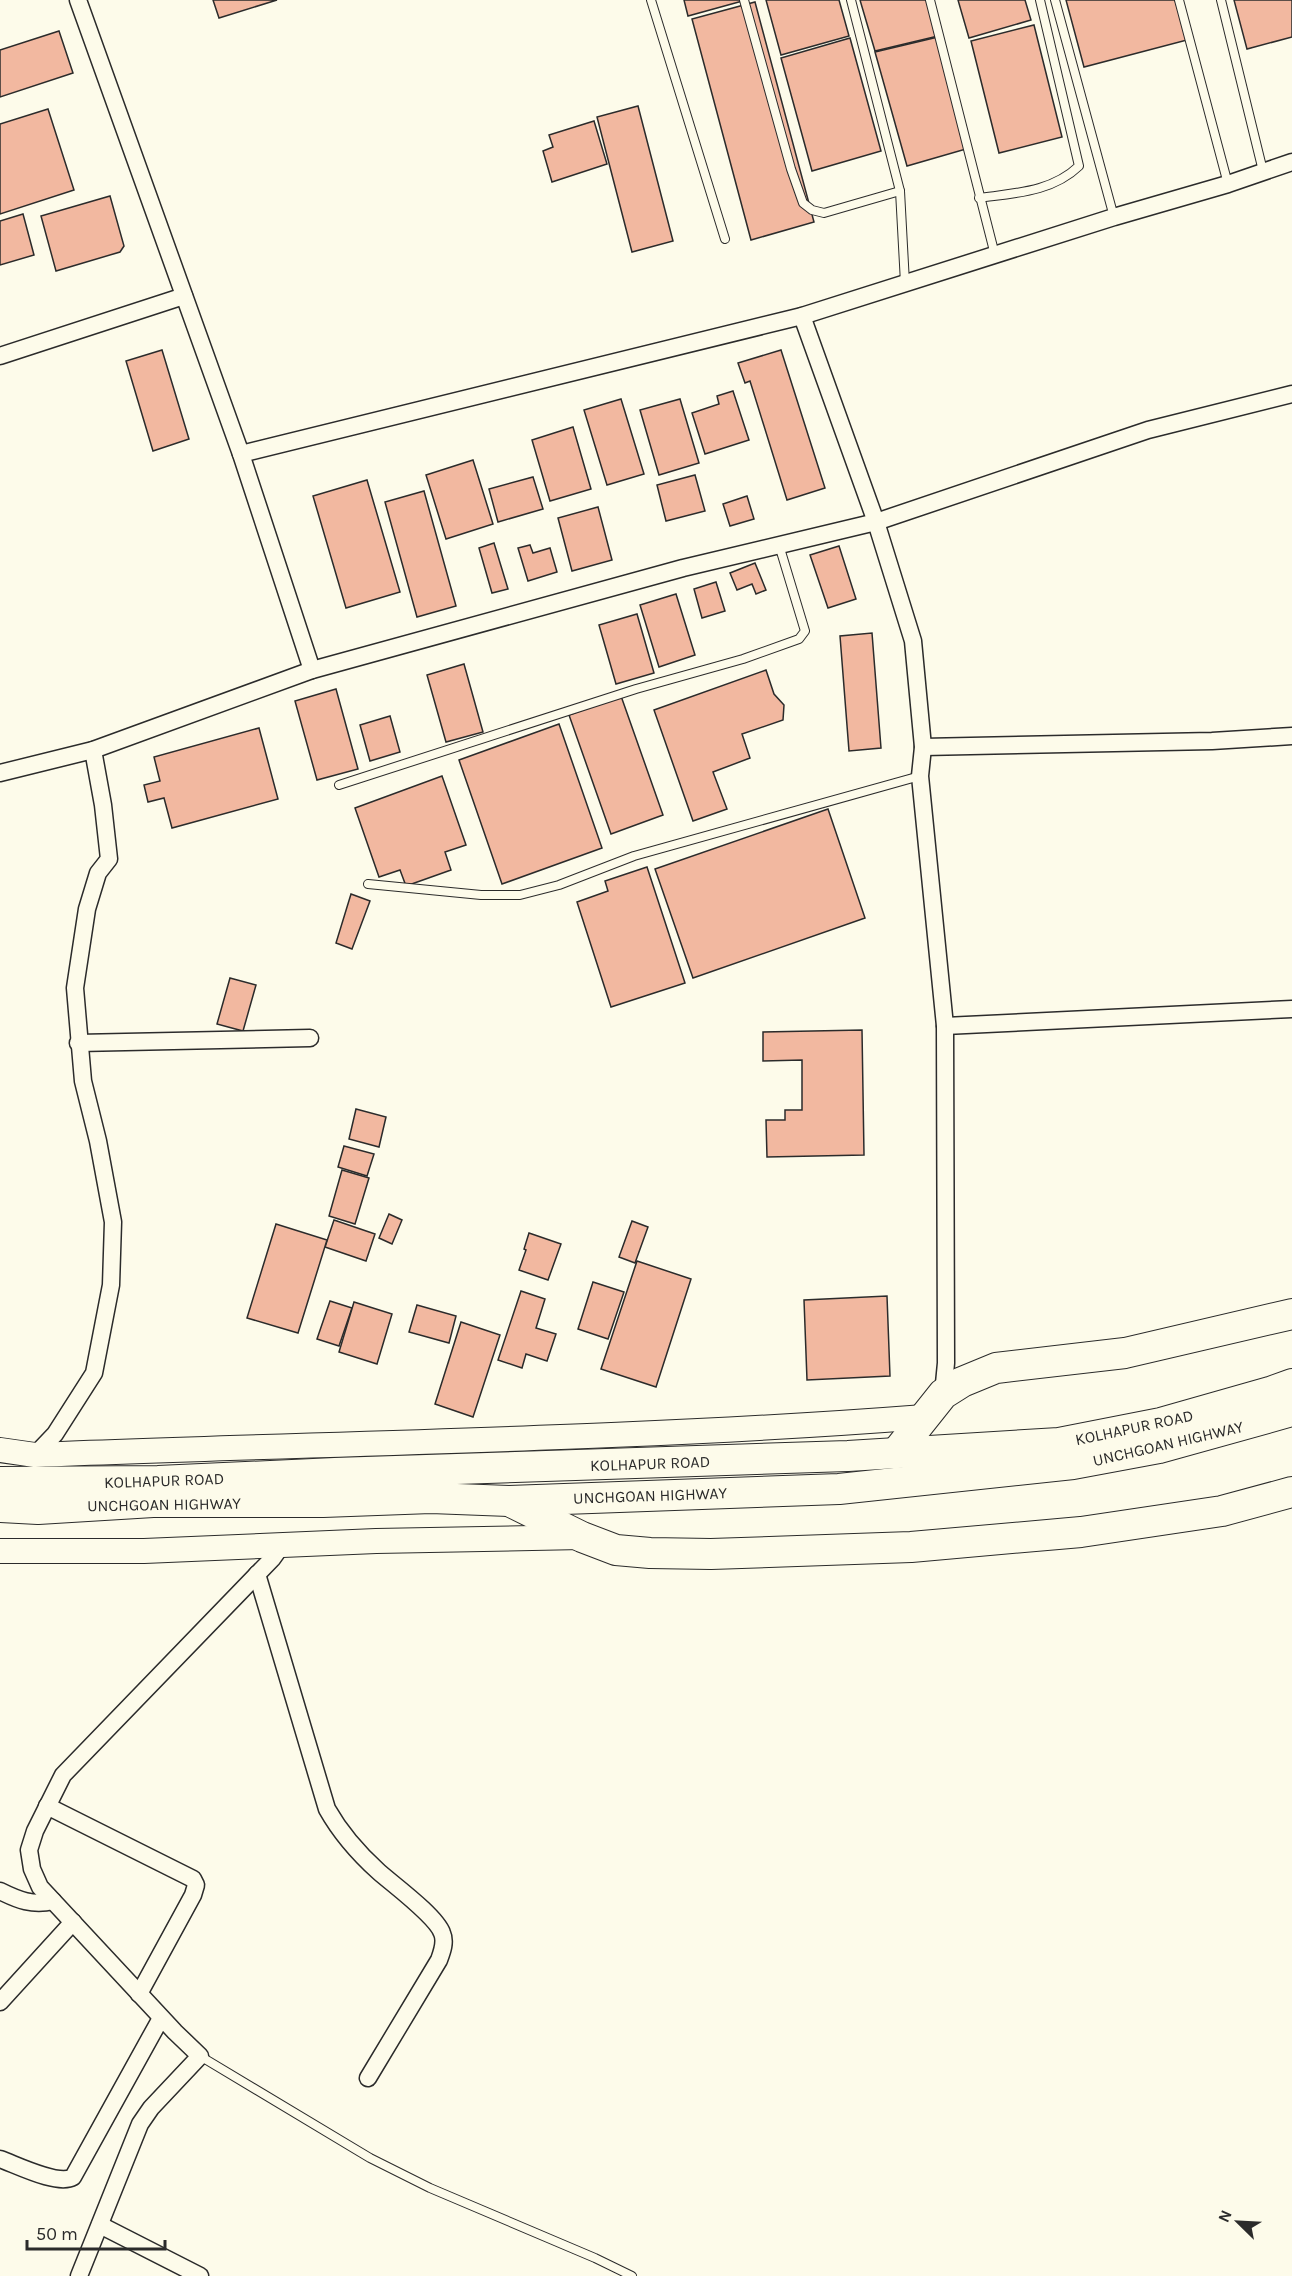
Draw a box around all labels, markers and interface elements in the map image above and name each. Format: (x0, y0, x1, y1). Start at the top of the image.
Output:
street label: KOLHAPUR ROAD (1073, 1406, 1195, 1449)
street label: UNCHGOAN HIGHWAY (1091, 1417, 1245, 1470)
street label: KOLHAPUR ROAD (590, 1452, 710, 1475)
street label: KOLHAPUR ROAD (104, 1469, 224, 1492)
street label: UNCHGOAN HIGHWAY (573, 1483, 728, 1508)
street label: UNCHGOAN HIGHWAY (87, 1494, 241, 1515)
north arrow (1208, 2192, 1268, 2252)
text: N (1214, 2207, 1236, 2225)
scale bar (27, 2213, 165, 2251)
text: 50 m (36, 2223, 78, 2245)

